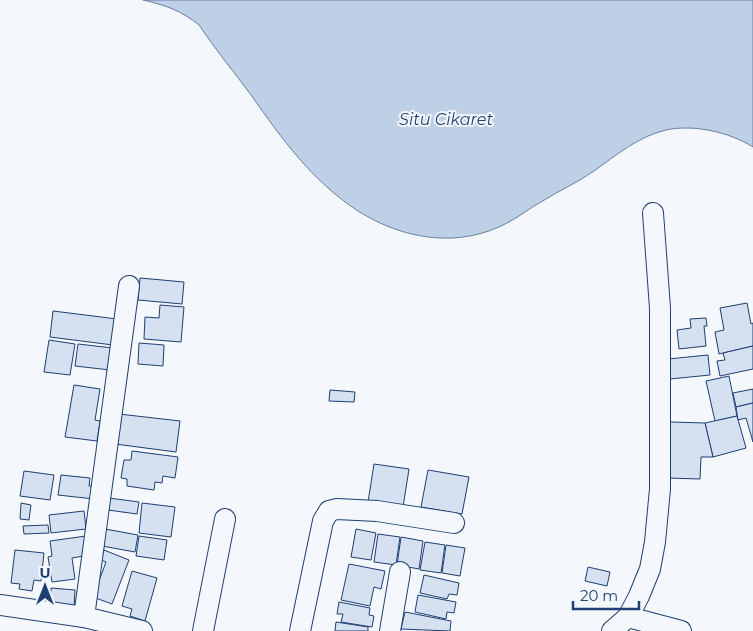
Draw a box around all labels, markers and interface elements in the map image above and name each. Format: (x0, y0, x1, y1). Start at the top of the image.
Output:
water label: Situ Cikaret (399, 110, 493, 129)
north arrow (20, 561, 70, 611)
text: U (39, 564, 51, 582)
scale bar (573, 578, 639, 610)
text: 20 m (580, 586, 618, 605)

